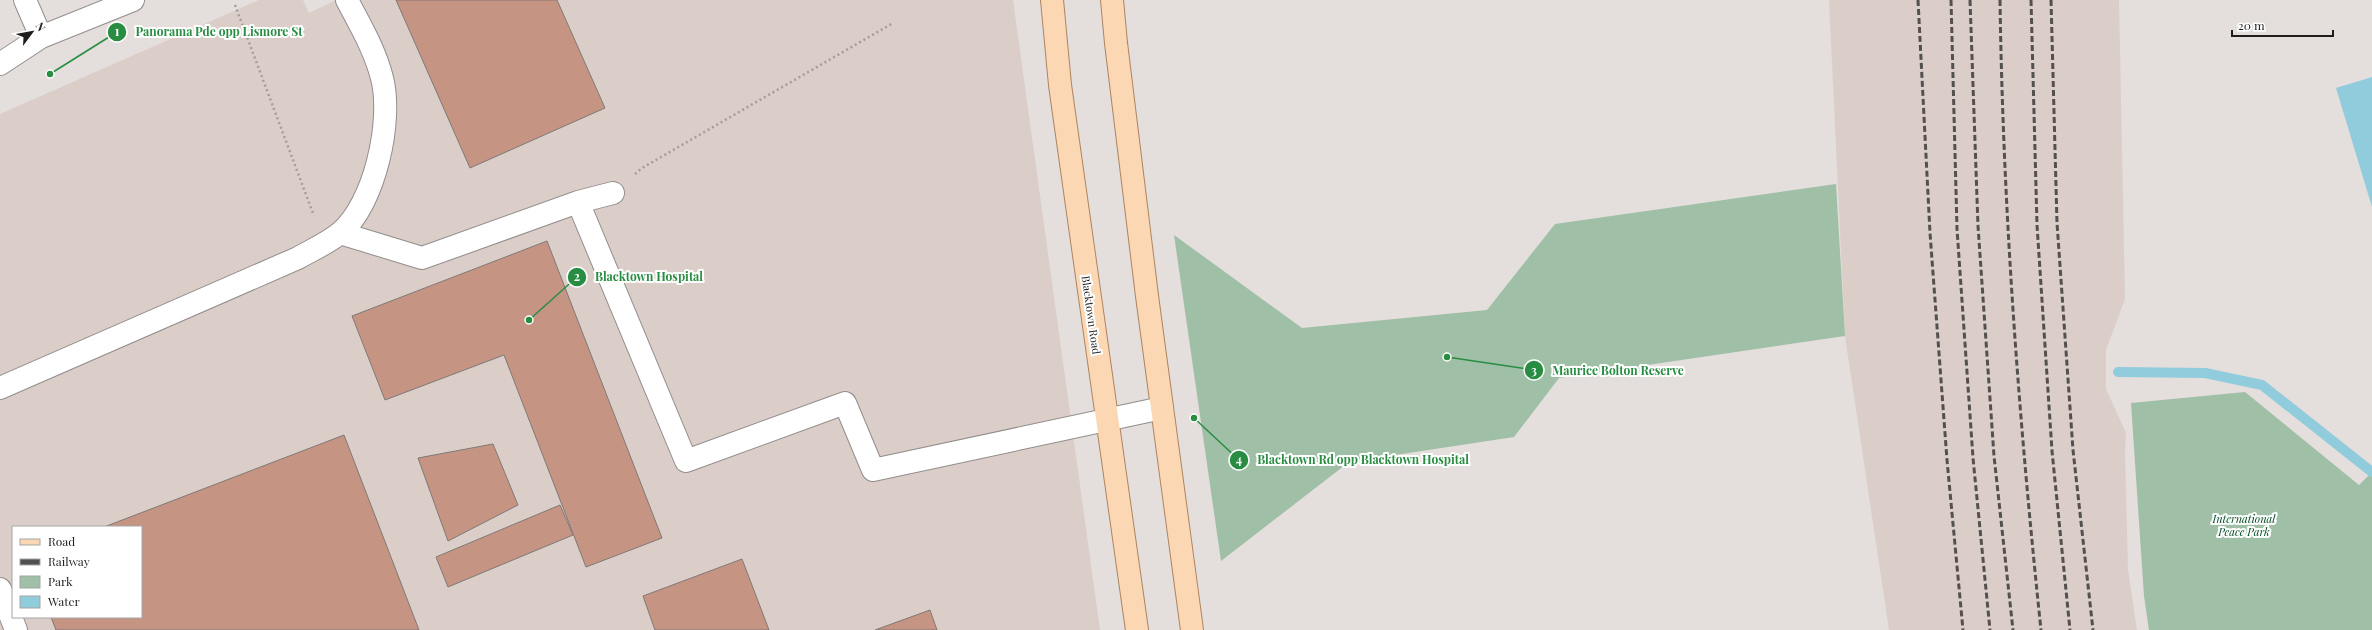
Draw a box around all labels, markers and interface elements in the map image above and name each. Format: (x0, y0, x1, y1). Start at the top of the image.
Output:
north arrow (12, 12, 52, 52)
scale bar (2232, 12, 2333, 38)
text: 20 m (2238, 17, 2265, 33)
text: N (32, 19, 49, 34)
callout: Panorama Pde opp Lismore St (107, 20, 310, 44)
text: 1 (115, 23, 120, 39)
text: Panorama Pde opp Lismore St (136, 23, 303, 39)
callout: Blacktown Hospital (567, 265, 711, 289)
text: 2 (574, 268, 580, 284)
text: Blacktown Hospital (595, 268, 703, 284)
street label: Blacktown Road (1079, 275, 1105, 356)
callout: Maurice Bolton Reserve (1524, 358, 1692, 382)
text: 3 (1531, 362, 1537, 378)
text: Maurice Bolton Reserve (1552, 362, 1684, 378)
callout: Blacktown Rd opp Blacktown Hospital (1229, 448, 1477, 472)
text: 4 (1236, 451, 1242, 467)
text: Blacktown Rd opp Blacktown Hospital (1257, 451, 1469, 467)
park label: International Peace Park (2212, 511, 2276, 539)
legend (12, 526, 142, 618)
text: Road (48, 533, 75, 549)
text: Railway (48, 553, 90, 569)
text: Park (48, 573, 73, 589)
text: Water (47, 593, 81, 609)

